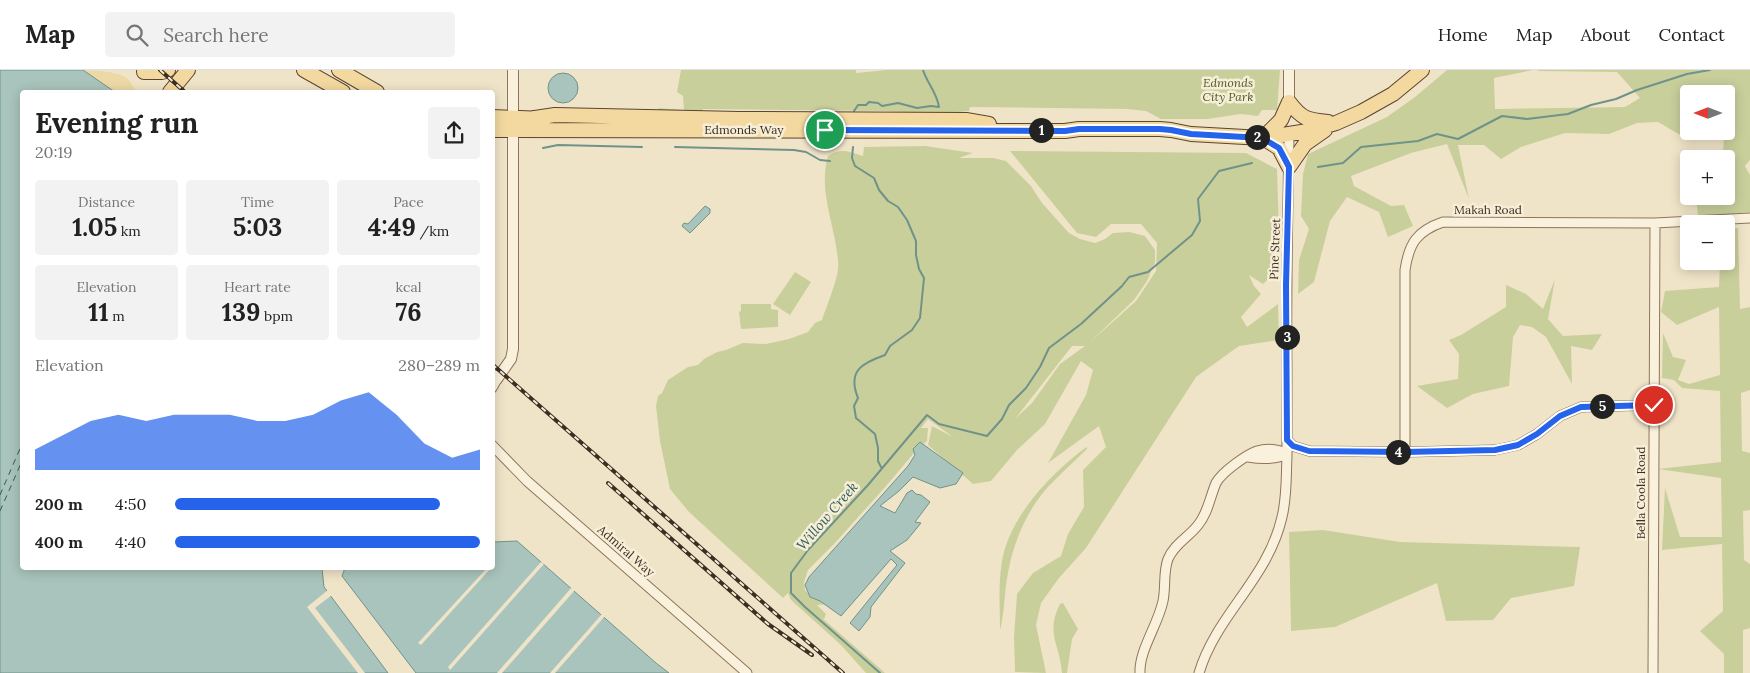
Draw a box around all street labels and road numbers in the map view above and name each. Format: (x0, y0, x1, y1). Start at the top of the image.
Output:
street label: Edmonds Way (704, 122, 784, 137)
street label: Makah Road (1454, 202, 1522, 217)
street label: Pine Street (1266, 218, 1283, 280)
street label: Bella Coola Road (1633, 447, 1648, 539)
street label: Admiral Way (594, 521, 658, 580)

